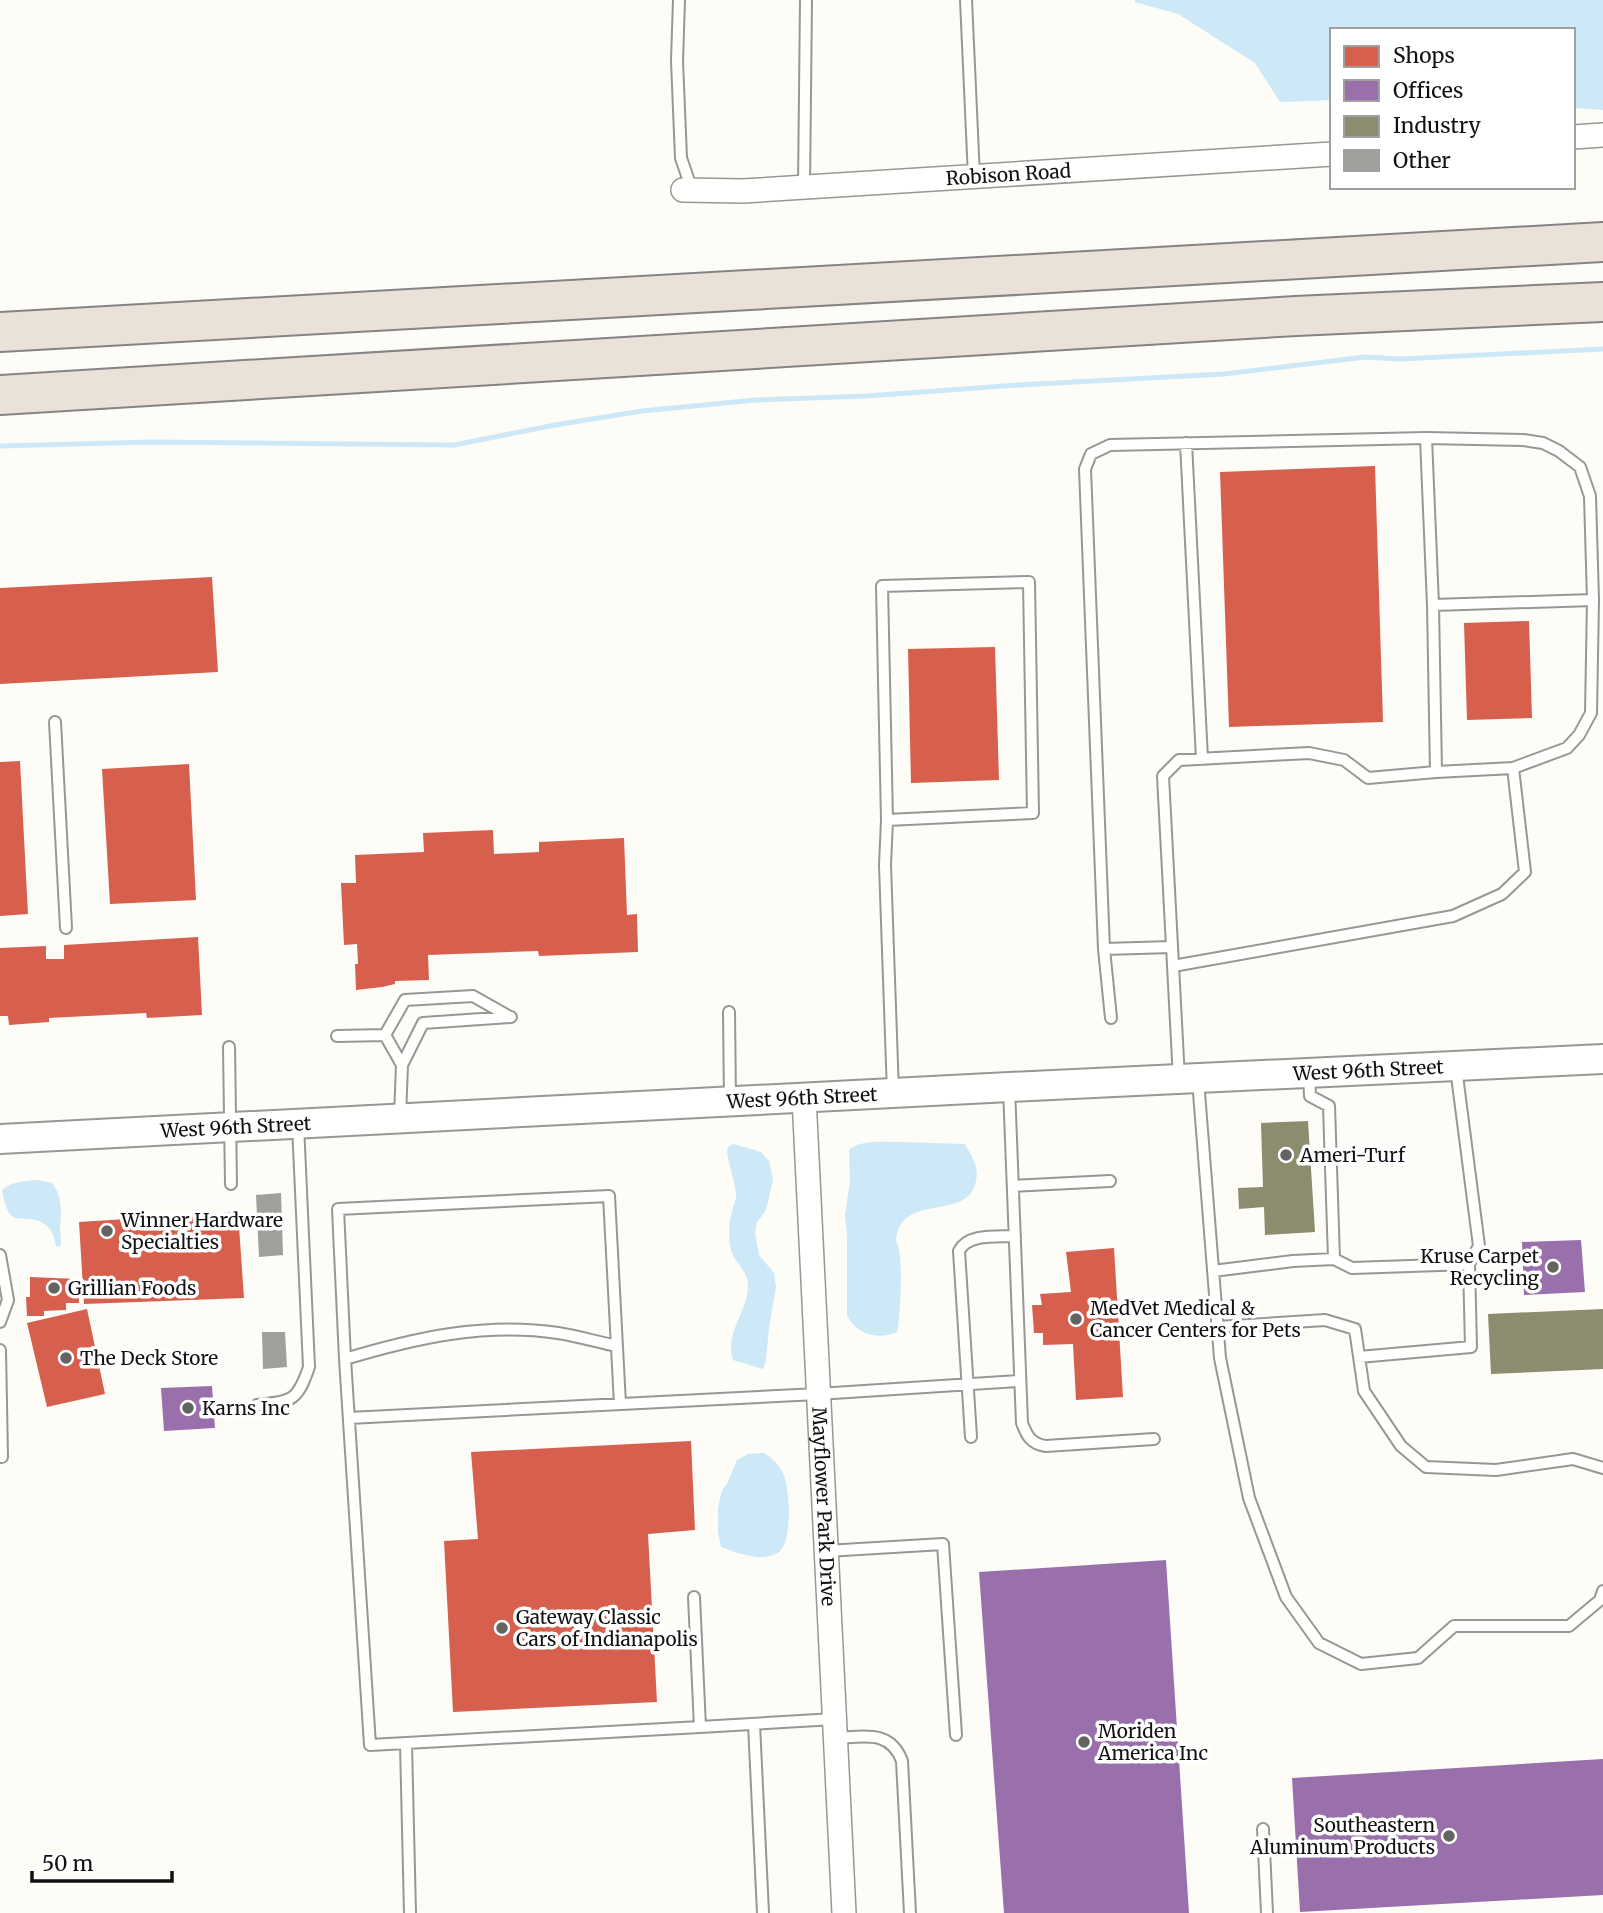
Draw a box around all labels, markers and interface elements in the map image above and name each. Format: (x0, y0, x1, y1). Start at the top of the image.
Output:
legend (1330, 28, 1575, 189)
text: Shops (1393, 42, 1455, 69)
text: Offices (1393, 77, 1463, 104)
text: Industry (1393, 112, 1482, 139)
text: Other (1393, 147, 1451, 174)
street label: Robison Road (945, 158, 1072, 190)
street label: West 96th Street (1291, 1054, 1445, 1086)
street label: West 96th Street (725, 1082, 879, 1114)
street label: West 96th Street (159, 1111, 312, 1143)
place label: Ameri-Turf (1299, 1143, 1406, 1167)
marker: Ameri-Turf (1278, 1147, 1294, 1163)
place label: Winner Hardware Specialties (120, 1208, 283, 1254)
marker: Winner Hardware Specialties (99, 1223, 115, 1239)
place label: Kruse Carpet Recycling (1420, 1244, 1540, 1290)
marker: Kruse Carpet Recycling (1545, 1259, 1561, 1275)
place label: Grillian Foods (68, 1276, 196, 1300)
marker: Grillian Foods (46, 1280, 62, 1296)
place label: MedVet Medical & Cancer Centers for Pets (1090, 1296, 1301, 1342)
marker: MedVet Medical & Cancer Centers for Pets (1068, 1311, 1084, 1327)
place label: The Deck Store (80, 1346, 218, 1370)
marker: The Deck Store (58, 1350, 74, 1366)
place label: Karns Inc (202, 1396, 290, 1420)
marker: Karns Inc (180, 1400, 196, 1416)
street label: Mayflower Park Drive (807, 1406, 841, 1607)
place label: Gateway Classic Cars of Indianapolis (516, 1605, 698, 1651)
marker: Gateway Classic Cars of Indianapolis (494, 1620, 510, 1636)
place label: Moriden America Inc (1097, 1719, 1208, 1765)
marker: Moriden America Inc (1076, 1734, 1092, 1750)
place label: Southeastern Aluminum Products (1249, 1813, 1435, 1859)
marker: Southeastern Aluminum Products (1441, 1828, 1457, 1844)
scale bar (32, 1840, 172, 1884)
text: 50 m (42, 1850, 93, 1877)

